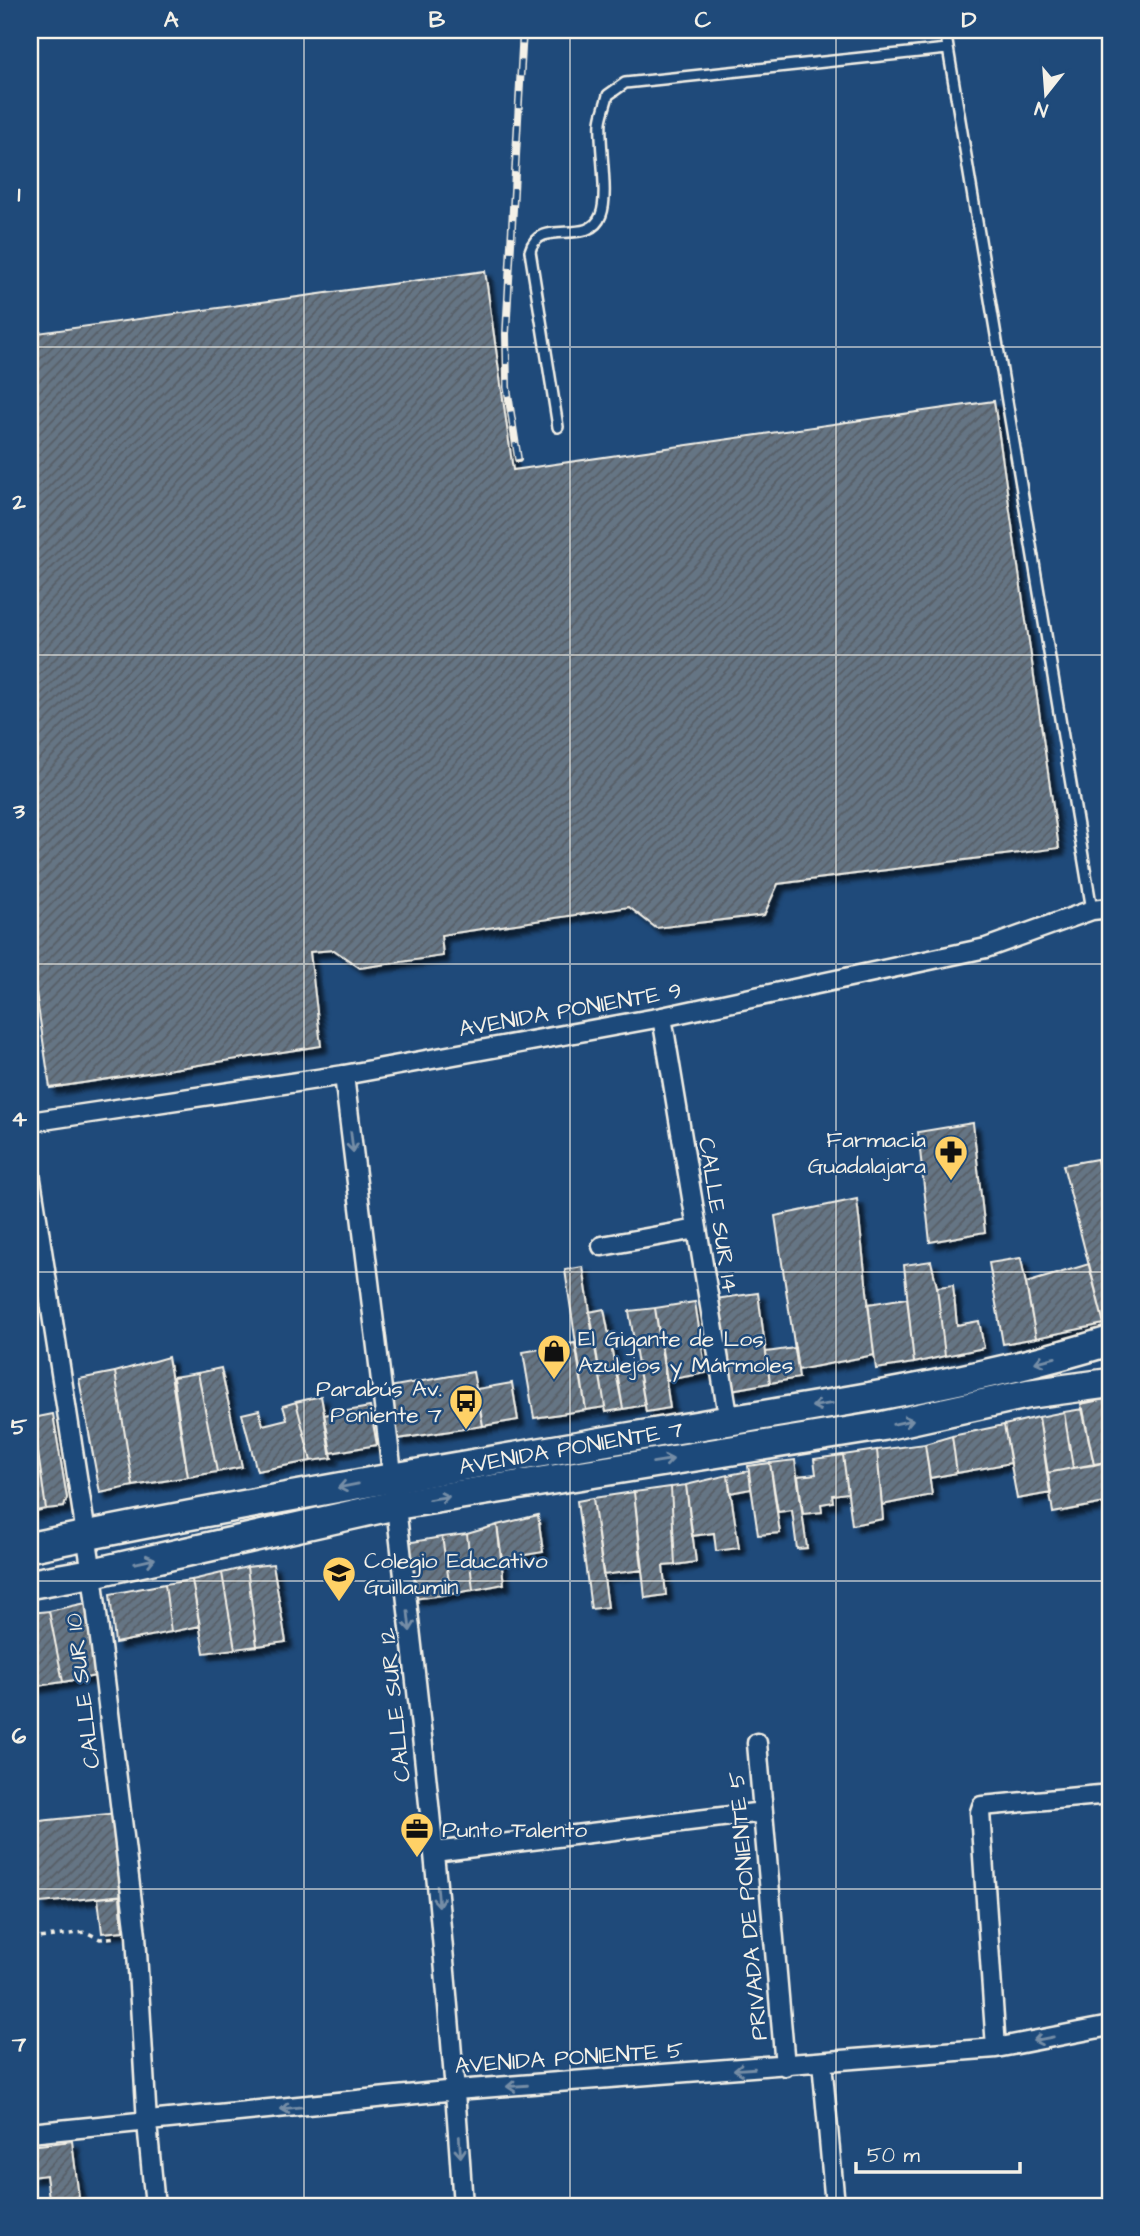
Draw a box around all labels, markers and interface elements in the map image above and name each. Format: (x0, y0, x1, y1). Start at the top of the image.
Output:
text: A (164, 4, 179, 36)
text: B (429, 4, 446, 36)
text: C (695, 4, 712, 36)
text: D (962, 4, 977, 36)
north arrow (1010, 60, 1080, 130)
text: N (1032, 94, 1051, 123)
text: 1 (18, 178, 21, 210)
text: 2 (11, 486, 26, 518)
text: 3 (12, 795, 25, 827)
street label: AVENIDA PONIENTE 9 (456, 975, 684, 1045)
text: 4 (11, 1103, 27, 1135)
place label: Farmacia Guadalajara (808, 1124, 926, 1182)
one-way arrow (346, 1131, 359, 1153)
pharmacy icon: Farmacia Guadalajara (932, 1133, 970, 1182)
street label: CALLE SUR 14 (690, 1135, 746, 1296)
place label: El Gigante de Los Azulejos y Mármoles (578, 1323, 793, 1382)
shop icon: El Gigante de Los Azulejos y Mármoles (535, 1332, 573, 1381)
one-way arrow (1034, 1355, 1056, 1368)
place label: Parabús Av. Poniente 7 (316, 1373, 442, 1431)
bus stop icon: Parabús Av. Poniente 7 (447, 1382, 485, 1431)
one-way arrow (811, 1399, 834, 1412)
text: 5 (11, 1411, 28, 1443)
street label: AVENIDA PONIENTE 7 (456, 1413, 685, 1483)
one-way arrow (891, 1415, 913, 1428)
one-way arrow (652, 1454, 674, 1467)
one-way arrow (337, 1479, 360, 1493)
one-way arrow (427, 1491, 450, 1504)
place label: Colegio Educativo Guillaumin (364, 1545, 548, 1603)
one-way arrow (133, 1553, 156, 1567)
school or university icon: Colegio Educativo Guillaumin (320, 1554, 358, 1603)
one-way arrow (403, 1609, 416, 1632)
street label: CALLE SUR 10 (58, 1611, 108, 1770)
street label: CALLE SUR 12 (371, 1626, 419, 1784)
text: 6 (12, 1720, 27, 1752)
street label: PRIVADA DE PONIENTE 5 (720, 1770, 776, 2042)
office icon: Punto Talento (398, 1810, 436, 1859)
place label: Punto Talento (442, 1814, 587, 1846)
one-way arrow (432, 1884, 445, 1907)
text: 7 (11, 2028, 27, 2060)
one-way arrow (1032, 2033, 1055, 2046)
street label: AVENIDA PONIENTE 5 (454, 2034, 684, 2082)
one-way arrow (733, 2063, 756, 2076)
one-way arrow (506, 2080, 529, 2093)
one-way arrow (280, 2101, 302, 2114)
scale bar (856, 2131, 1021, 2175)
one-way arrow (453, 2135, 466, 2158)
text: 50 m (867, 2141, 921, 2170)

